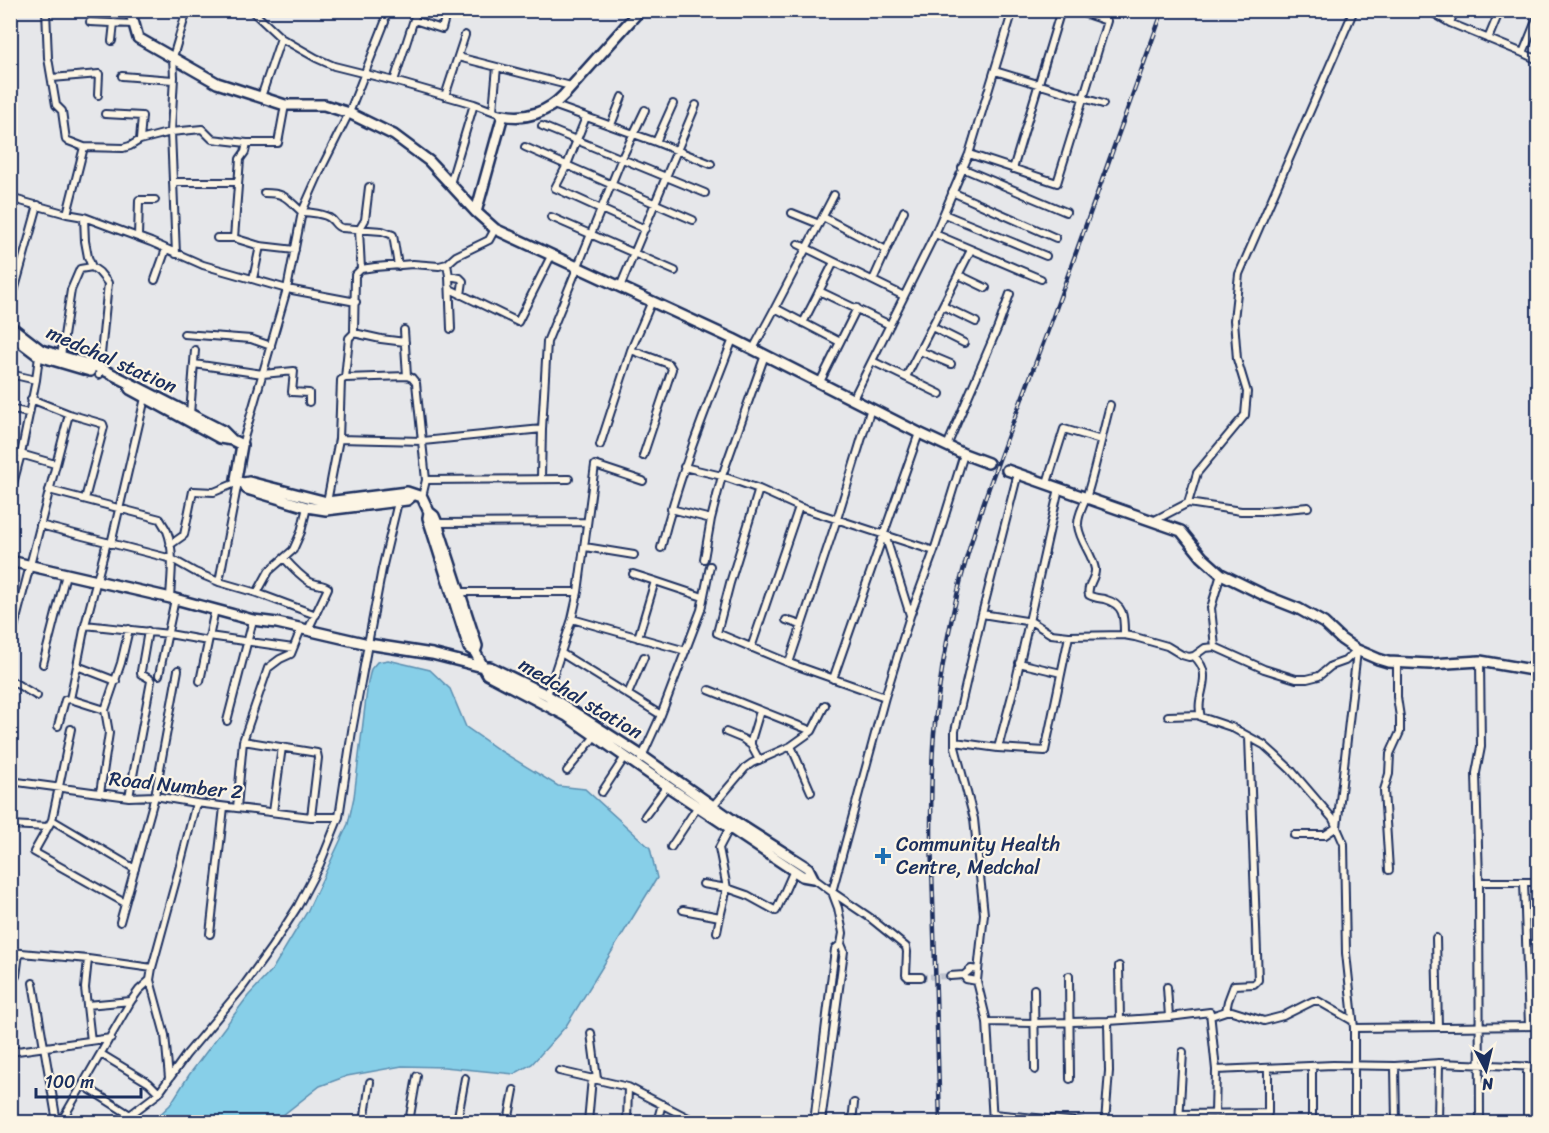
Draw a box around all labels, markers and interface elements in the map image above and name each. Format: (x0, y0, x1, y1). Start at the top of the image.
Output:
street label: medchal station (41, 315, 183, 404)
street label: medchal station (512, 647, 650, 750)
street label: Road Number 2 (107, 761, 245, 810)
place label: Community Health Centre, Medchal (896, 827, 1060, 885)
marker: Community Health Centre, Medchal (874, 847, 892, 865)
north arrow (1456, 1040, 1516, 1100)
scale bar (36, 1061, 141, 1099)
text: 100 m (45, 1066, 94, 1098)
text: N (1480, 1069, 1496, 1100)

